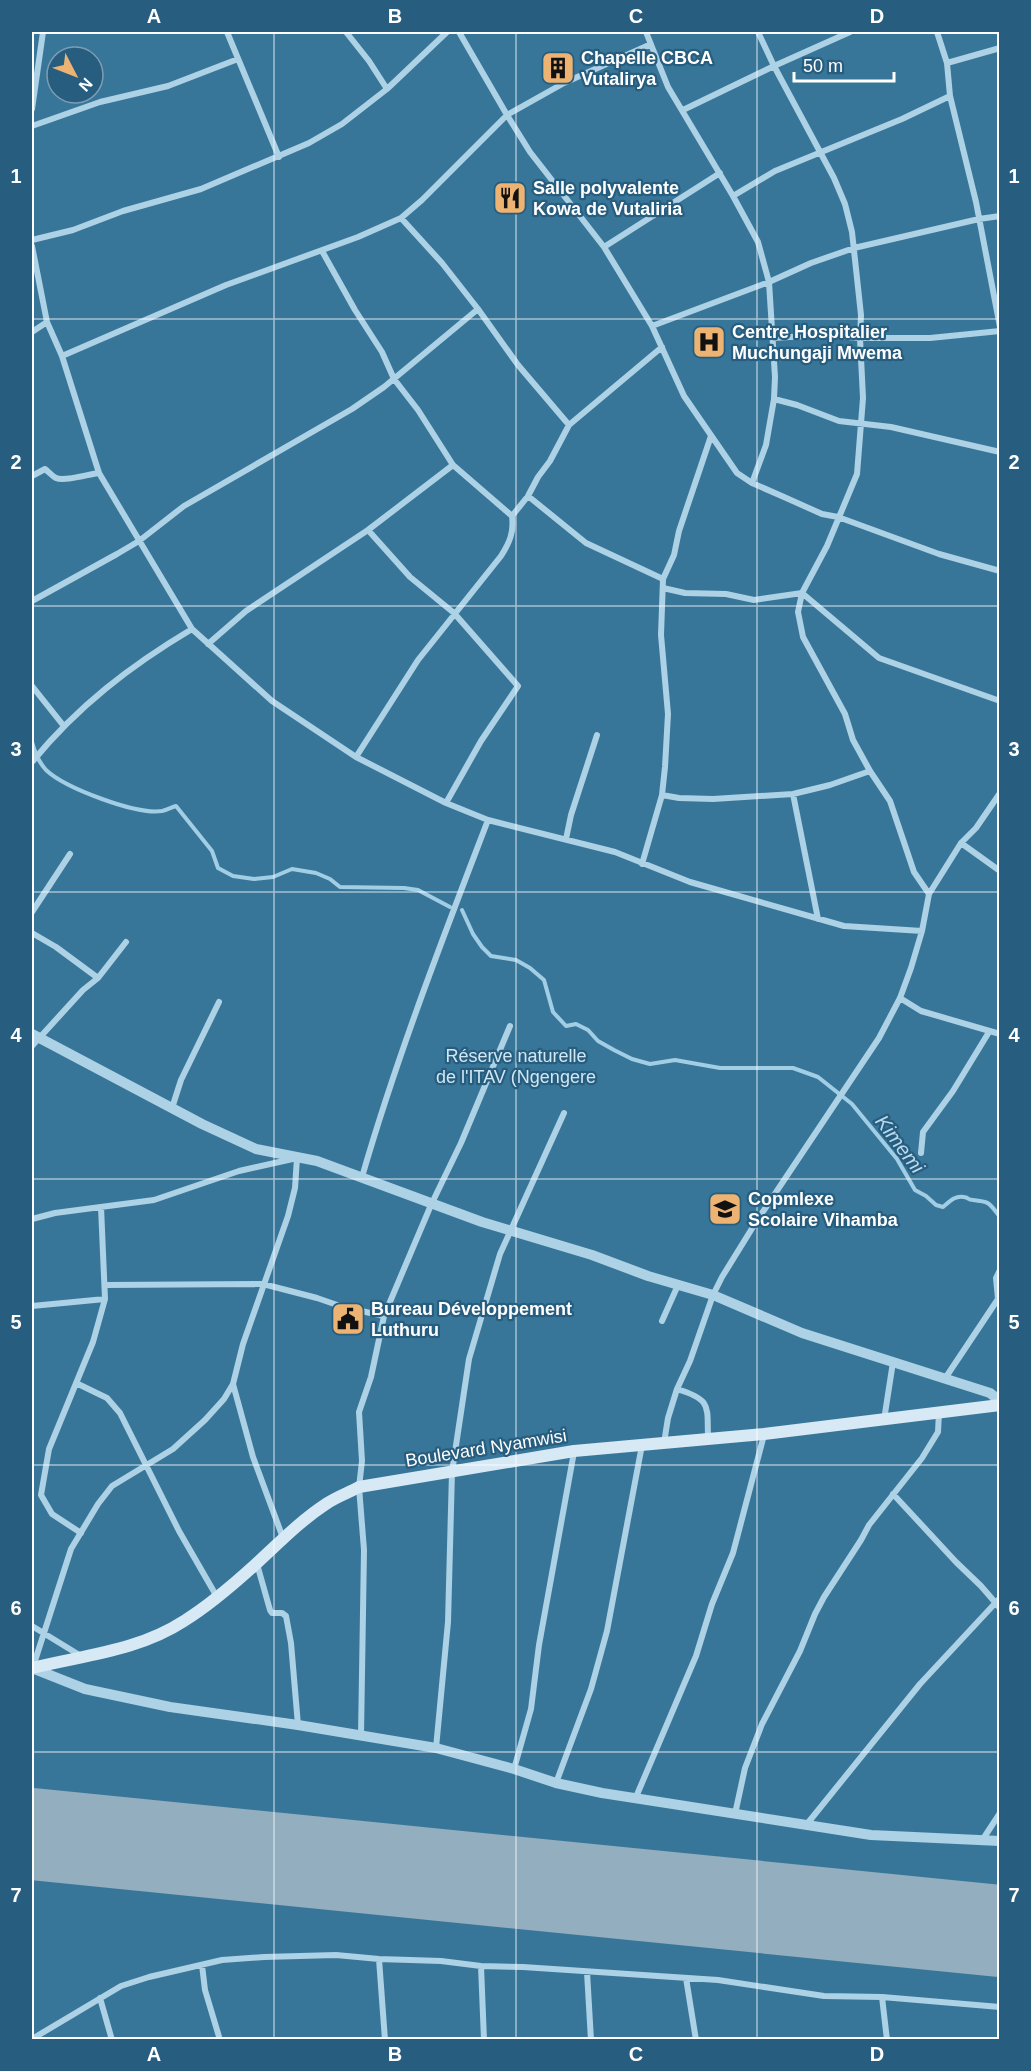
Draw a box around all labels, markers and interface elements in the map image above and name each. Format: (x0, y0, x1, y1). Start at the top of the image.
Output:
text: A (147, 5, 161, 27)
text: B (388, 5, 402, 27)
text: C (629, 5, 643, 27)
text: D (870, 5, 884, 27)
north arrow (45, 45, 105, 105)
scale bar (794, 45, 894, 83)
place label: Chapelle CBCA Vutalirya (581, 48, 713, 89)
building icon: Chapelle CBCA Vutalirya (540, 50, 576, 86)
text: 50 m (803, 56, 843, 76)
text: N (76, 75, 96, 95)
text: 1 (10, 165, 22, 187)
text: 1 (1008, 165, 1020, 187)
place label: Salle polyvalente Kowa de Vutaliria (533, 178, 683, 219)
restaurant icon: Salle polyvalente Kowa de Vutaliria (492, 180, 528, 216)
place label: Centre Hospitalier Muchungaji Mwema (732, 322, 903, 363)
hospital icon: Centre Hospitalier Muchungaji Mwema (691, 324, 727, 360)
text: 2 (10, 451, 22, 473)
text: 2 (1008, 451, 1020, 473)
text: 3 (10, 738, 22, 760)
text: 3 (1008, 738, 1020, 760)
text: 4 (10, 1024, 22, 1046)
text: 4 (1008, 1024, 1020, 1046)
park label: Réserve naturelle de l'ITAV (Ngengere (436, 1046, 596, 1087)
water label: Kimemi (871, 1111, 929, 1178)
place label: Copmlexe Scolaire Vihamba (748, 1189, 899, 1230)
school or university icon: Copmlexe Scolaire Vihamba (707, 1191, 743, 1227)
place label: Bureau Développement Luthuru (371, 1299, 572, 1340)
public building icon: Bureau Développement Luthuru (330, 1301, 366, 1337)
text: 5 (10, 1311, 22, 1333)
text: 5 (1008, 1311, 1020, 1333)
street label: Boulevard Nyamwisi (404, 1425, 568, 1471)
text: 6 (10, 1597, 22, 1619)
text: 6 (1008, 1597, 1020, 1619)
text: 7 (10, 1884, 22, 1906)
text: 7 (1008, 1884, 1020, 1906)
text: A (147, 2043, 161, 2065)
text: B (388, 2043, 402, 2065)
text: C (629, 2043, 643, 2065)
text: D (870, 2043, 884, 2065)

